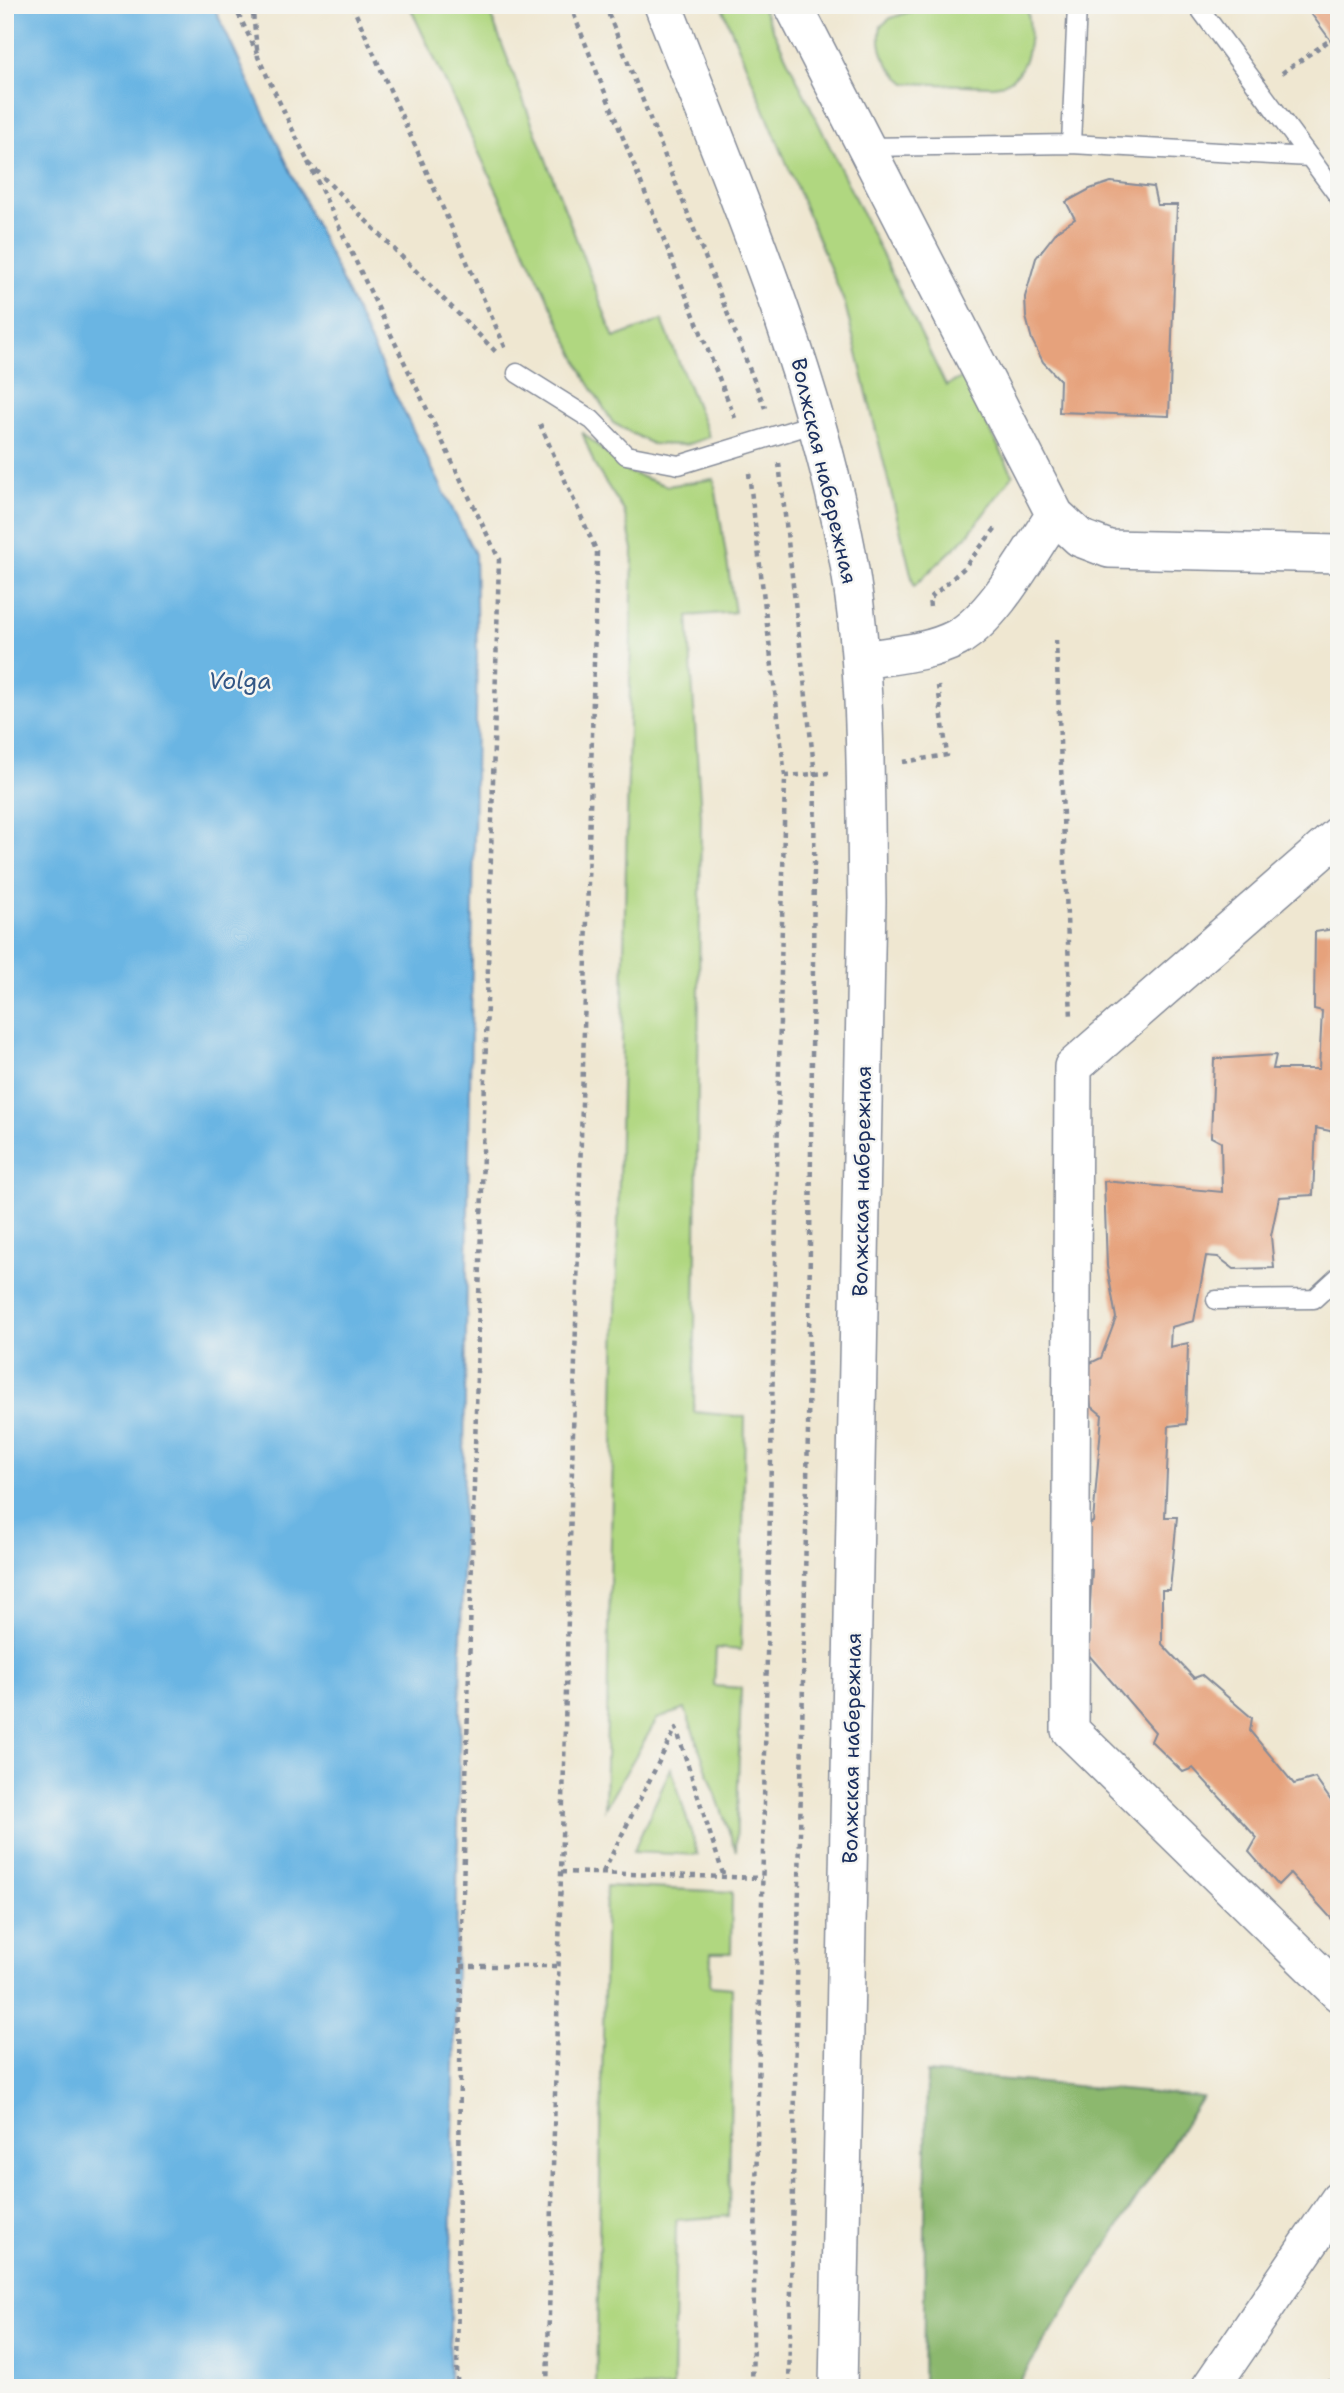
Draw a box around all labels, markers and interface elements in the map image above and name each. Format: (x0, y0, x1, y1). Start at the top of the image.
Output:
street label: Волжская набережная (784, 355, 864, 587)
water label: Volga (208, 666, 272, 696)
street label: Волжская набережная (846, 1065, 878, 1297)
street label: Волжская набережная (836, 1632, 868, 1864)

